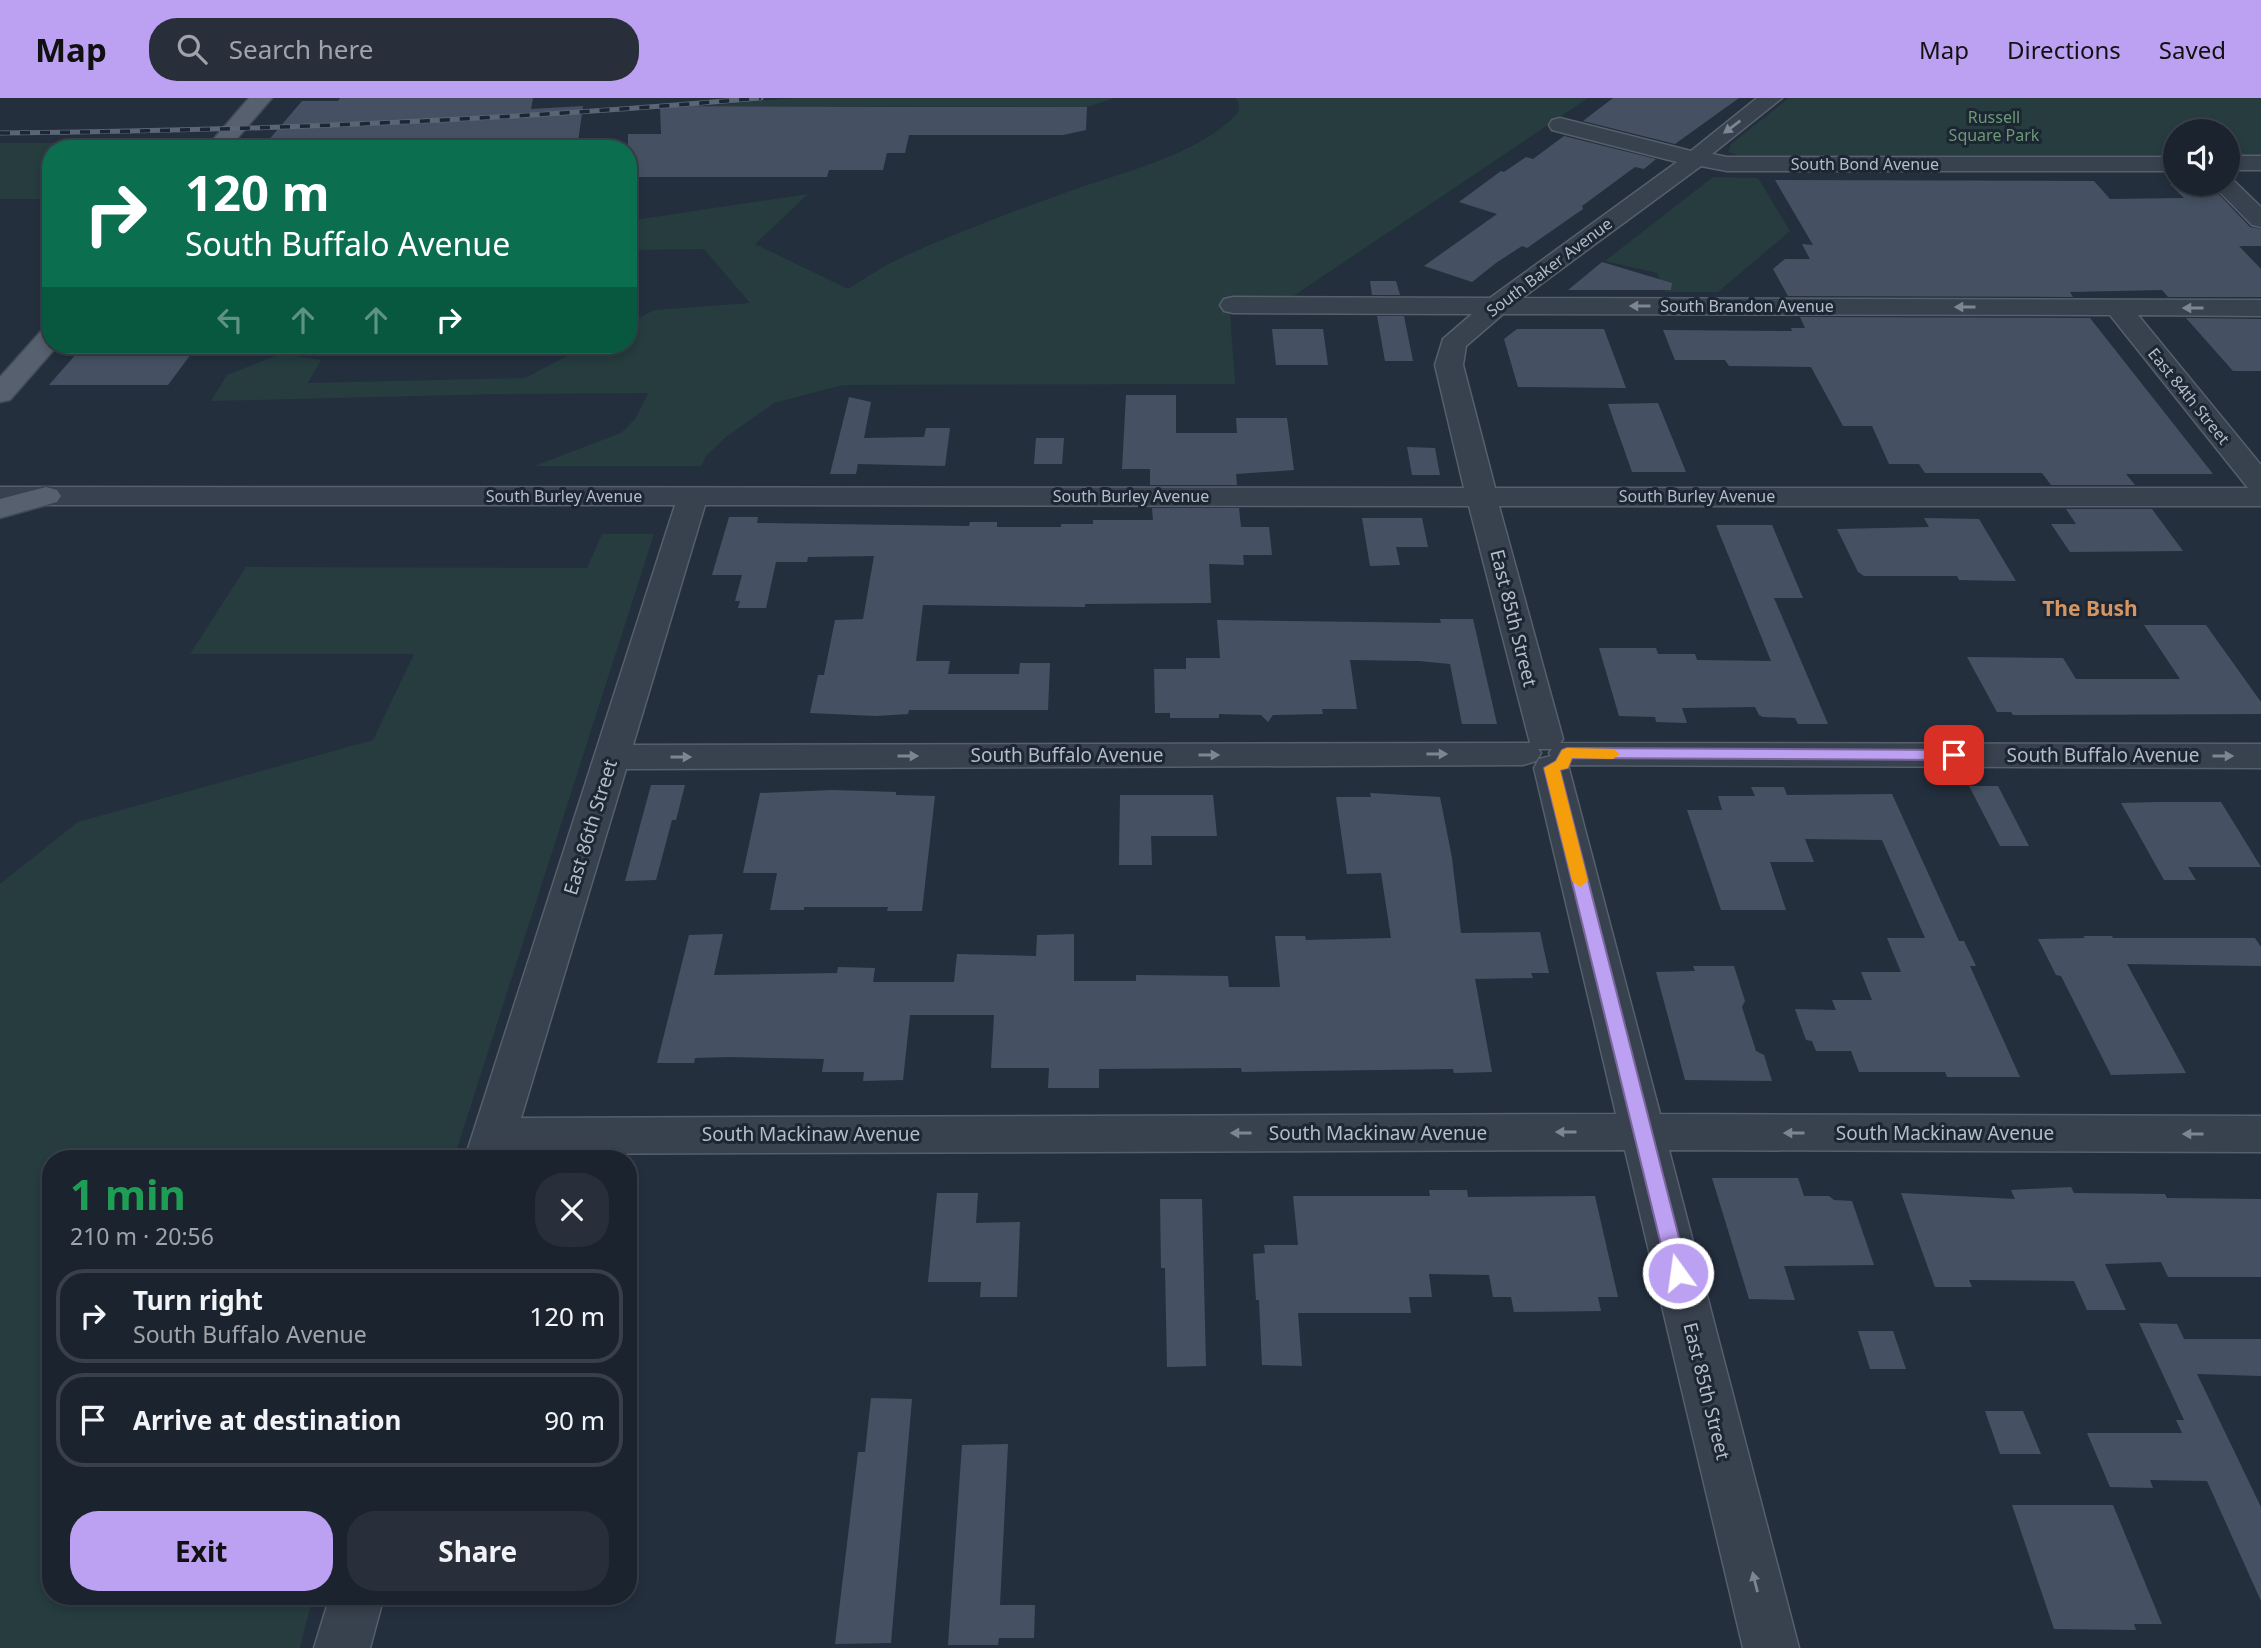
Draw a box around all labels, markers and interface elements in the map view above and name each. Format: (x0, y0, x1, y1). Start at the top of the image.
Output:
search box (149, 18, 639, 81)
text: Map (35, 27, 107, 72)
icon: search (173, 30, 211, 68)
text: Search here (229, 31, 373, 67)
text: Map (1919, 33, 1969, 66)
text: Directions (2007, 33, 2121, 66)
text: Saved (2159, 33, 2226, 66)
park label: Russell Square Park (1949, 106, 2040, 146)
map controls (2163, 119, 2240, 196)
button: sound (2163, 119, 2240, 196)
one-way arrow (1724, 120, 1742, 135)
street label: South Bond Avenue (1791, 153, 1939, 175)
text: 120 m (185, 159, 330, 225)
icon: right (70, 168, 161, 259)
street label: South Baker Avenue (1482, 212, 1616, 322)
text: South Buffalo Avenue (185, 222, 510, 265)
street label: South Brandon Avenue (1660, 295, 1834, 317)
one-way arrow (1629, 300, 1651, 312)
icon: left (211, 301, 249, 339)
icon: ahead (284, 301, 322, 339)
icon: ahead (357, 301, 395, 339)
icon: right (430, 301, 468, 339)
one-way arrow (1954, 301, 1976, 313)
one-way arrow (2182, 302, 2204, 314)
street label: East 84th Street (2143, 343, 2235, 449)
street label: South Burley Avenue (486, 485, 642, 507)
street label: South Burley Avenue (1053, 485, 1209, 507)
street label: South Burley Avenue (1619, 485, 1775, 507)
street label: East 85th Street (1484, 547, 1544, 689)
district label: The Bush (2042, 594, 2138, 622)
pin (1924, 725, 1984, 785)
icon: arrive (1935, 736, 1973, 774)
street label: South Buffalo Avenue (970, 742, 1164, 768)
street label: South Buffalo Avenue (2006, 742, 2200, 768)
one-way arrow (1426, 748, 1448, 760)
one-way arrow (1198, 749, 1220, 761)
one-way arrow (897, 750, 919, 762)
one-way arrow (2212, 750, 2234, 762)
one-way arrow (670, 751, 692, 763)
street label: East 86th Street (557, 756, 623, 898)
street label: South Mackinaw Avenue (1269, 1120, 1487, 1146)
street label: South Mackinaw Avenue (1836, 1120, 2054, 1146)
street label: South Mackinaw Avenue (702, 1121, 920, 1147)
one-way arrow (1555, 1126, 1577, 1138)
one-way arrow (1230, 1127, 1252, 1139)
one-way arrow (1783, 1127, 1805, 1139)
one-way arrow (2182, 1128, 2204, 1140)
text: 1 min (70, 1165, 186, 1222)
button: close (535, 1173, 609, 1247)
text: 210 m · 20:56 (70, 1220, 214, 1252)
position arrow (1641, 1236, 1715, 1310)
text: Turn right (133, 1282, 263, 1318)
icon: right (74, 1297, 112, 1335)
text: 120 m (529, 1298, 605, 1334)
text: South Buffalo Avenue (133, 1318, 367, 1350)
street label: East 85th Street (1677, 1320, 1737, 1462)
icon: arrive (74, 1401, 112, 1439)
text: Arrive at destination (133, 1402, 402, 1438)
text: 90 m (544, 1402, 605, 1438)
button: Exit (70, 1511, 333, 1591)
button: Share (347, 1511, 609, 1591)
one-way arrow (1749, 1571, 1760, 1593)

